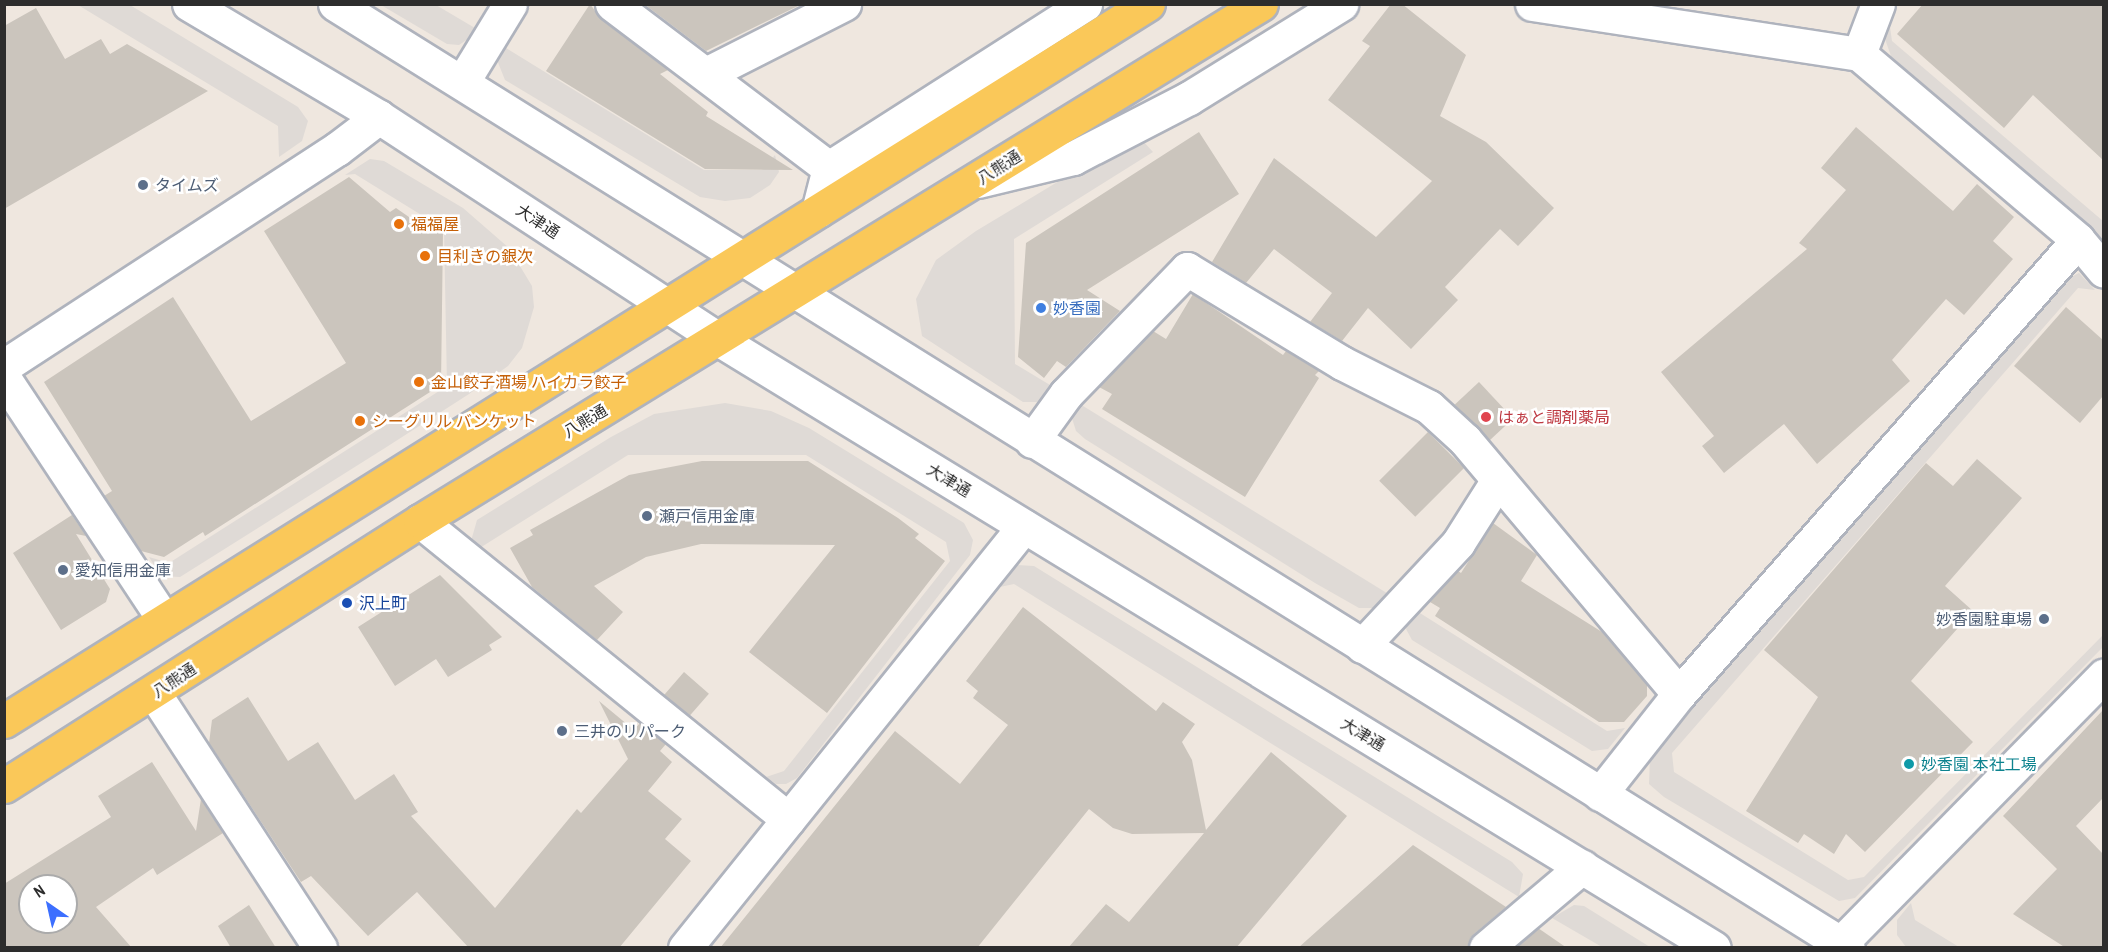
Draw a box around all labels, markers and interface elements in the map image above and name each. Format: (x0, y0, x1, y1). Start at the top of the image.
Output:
street label: 八熊通 (974, 146, 1024, 188)
place label: タイムズ (155, 175, 219, 195)
marker: タイムズ (136, 178, 150, 192)
street label: 大津通 (513, 200, 563, 242)
place label: 福福屋 (411, 214, 459, 234)
marker: 福福屋 (392, 217, 406, 231)
place label: 目利きの銀次 (437, 246, 533, 266)
marker: 目利きの銀次 (418, 249, 432, 263)
place label: 妙香園 (1053, 298, 1101, 318)
marker: 妙香園 (1034, 301, 1048, 315)
place label: 金山餃子酒場 ハイカラ餃子 (431, 372, 627, 392)
marker: 金山餃子酒場 ハイカラ餃子 (412, 375, 426, 389)
street label: 八熊通 (559, 400, 611, 442)
place label: はぁと調剤薬局 (1498, 407, 1610, 427)
marker: はぁと調剤薬局 (1479, 410, 1493, 424)
place label: シーグリル バンケット (372, 411, 536, 431)
marker: シーグリル バンケット (353, 414, 367, 428)
street label: 大津通 (923, 459, 975, 501)
place label: 瀬戸信用金庫 (659, 506, 755, 526)
marker: 瀬戸信用金庫 (640, 509, 654, 523)
place label: 愛知信用金庫 (75, 560, 171, 580)
marker: 愛知信用金庫 (56, 563, 70, 577)
place label: 沢上町 (359, 593, 407, 613)
marker: 沢上町 (340, 596, 354, 610)
place label: 妙香園駐車場 (1936, 609, 2032, 629)
marker: 妙香園駐車場 (2037, 612, 2051, 626)
street label: 八熊通 (149, 659, 199, 701)
street label: 大津通 (1337, 713, 1389, 755)
place label: 三井のリパーク (574, 721, 686, 741)
marker: 三井のリパーク (555, 724, 569, 738)
place label: 妙香園 本社工場 (1921, 754, 2037, 774)
marker: 妙香園 本社工場 (1902, 757, 1916, 771)
north arrow (18, 874, 78, 934)
text: N (29, 879, 49, 903)

